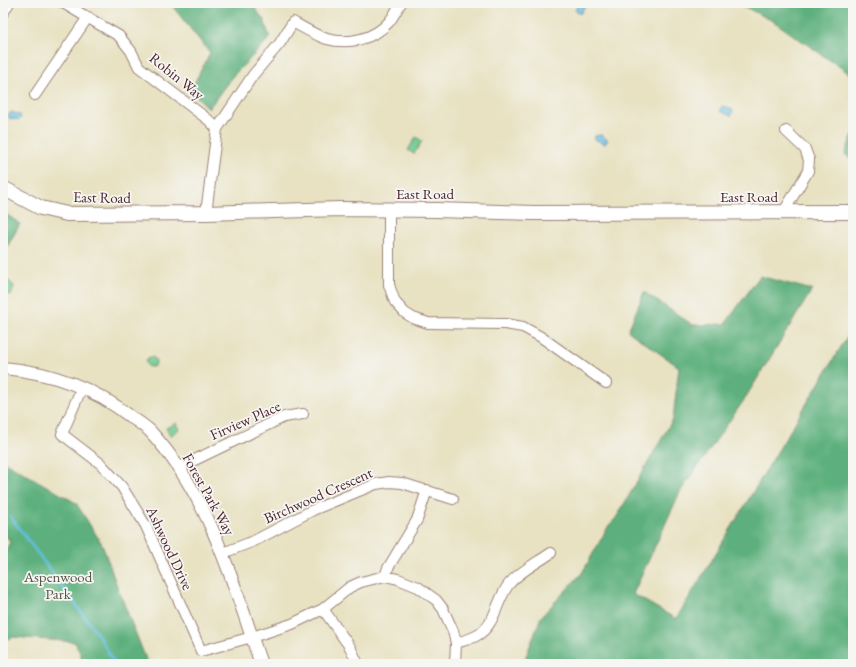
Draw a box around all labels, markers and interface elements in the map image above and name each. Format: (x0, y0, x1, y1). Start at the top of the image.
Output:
street label: Robin Way (146, 48, 209, 104)
street label: East Road (396, 184, 454, 203)
street label: East Road (73, 187, 132, 207)
street label: East Road (720, 187, 778, 206)
street label: Firview Place (207, 396, 283, 444)
street label: Forest Park Way (179, 449, 240, 539)
street label: Birchwood Crescent (261, 462, 376, 527)
street label: Ashwood Drive (142, 502, 198, 593)
park label: Aspenwood Park (23, 567, 93, 603)

